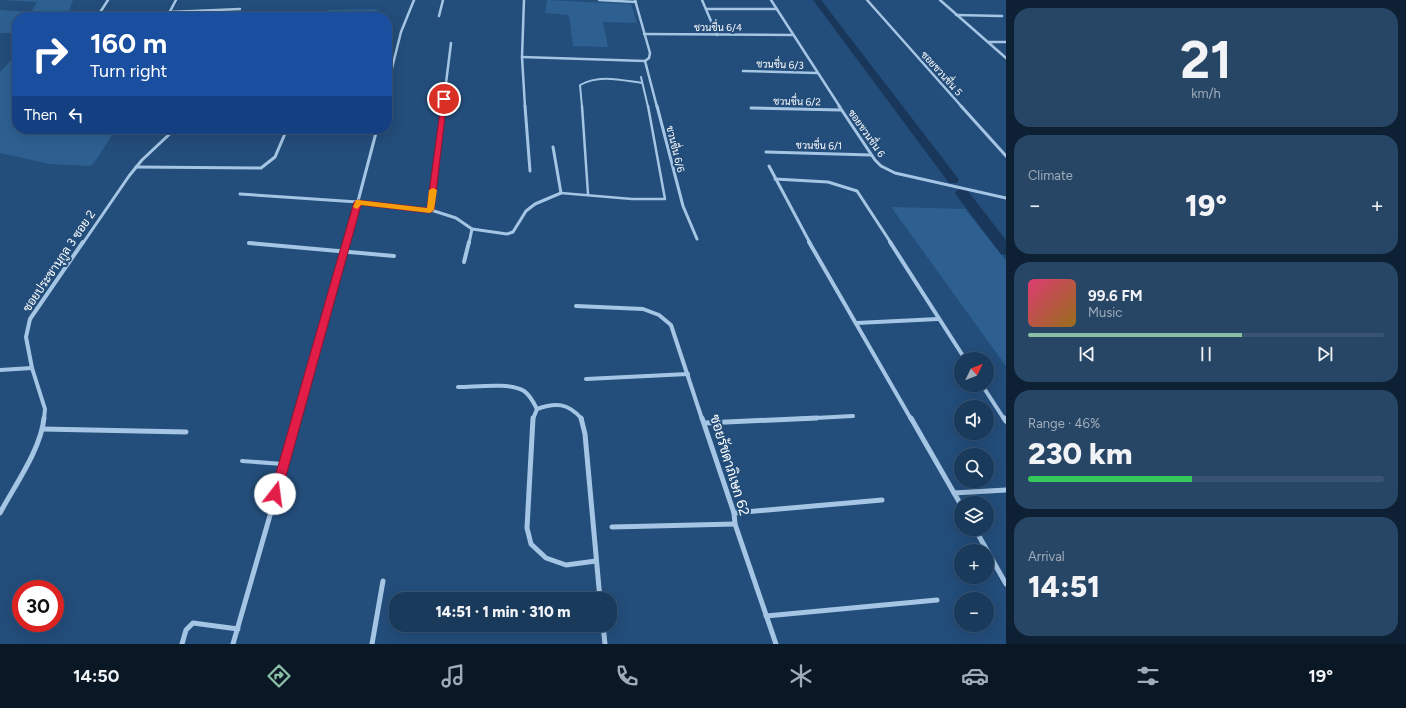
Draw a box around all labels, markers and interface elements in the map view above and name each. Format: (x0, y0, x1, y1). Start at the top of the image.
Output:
street label: ชวนชื่น 6/4 (694, 19, 742, 34)
text: 160 m (90, 26, 167, 60)
icon: right (24, 28, 76, 80)
text: 21 (1180, 29, 1232, 91)
street label: ซอยชวนชื่น 5 (918, 47, 967, 99)
street label: ชวนชื่น 6/3 (756, 55, 804, 72)
text: Turn right (90, 60, 167, 82)
pin (427, 82, 461, 116)
text: km/h (1191, 86, 1221, 101)
icon: arrive (433, 88, 455, 110)
street label: ชวนชื่น 6/2 (773, 93, 821, 108)
icon: left (65, 104, 87, 126)
text: Then (24, 106, 57, 124)
street label: ซอยชวนชื่น 6 (845, 106, 890, 160)
street label: ชวนชื่น 6/6 (663, 124, 690, 174)
street label: ชวนชื่น 6/1 (796, 137, 842, 152)
text: Climate (1028, 168, 1073, 183)
text: 19° (1185, 187, 1227, 224)
text: − (1028, 192, 1042, 219)
text: + (1370, 192, 1384, 219)
street label: ซอยประชานุกูล 3 ซอย 2 (20, 208, 100, 316)
text: 99.6 FM (1088, 287, 1143, 305)
text: Music (1088, 305, 1122, 320)
icon: previous (1076, 343, 1098, 365)
icon: pause (1195, 343, 1217, 365)
icon: next (1314, 343, 1336, 365)
north arrow (954, 352, 994, 392)
map controls (954, 352, 994, 632)
button: sound (954, 400, 994, 440)
street label: ซอยรัชดาภิเษก 62 (706, 412, 753, 518)
text: Range · 46% (1028, 416, 1100, 431)
text: 230 km (1028, 435, 1132, 472)
button: search (954, 448, 994, 488)
position arrow (254, 473, 296, 515)
button: layers (954, 496, 994, 536)
button: + (954, 544, 994, 584)
text: Arrival (1028, 549, 1065, 564)
text: 14:51 (1028, 568, 1100, 605)
speed limit sign: 30 (12, 580, 64, 632)
button: − (954, 592, 994, 632)
text: 14:51 · 1 min · 310 m (435, 603, 571, 621)
icon: directions (265, 662, 293, 690)
icon: music (439, 662, 467, 690)
icon: phone (613, 662, 641, 690)
icon: climate (787, 662, 815, 690)
icon: car (961, 662, 989, 690)
icon: filters (1134, 662, 1162, 690)
text: 14:50 (73, 665, 119, 687)
text: 19° (1308, 665, 1333, 687)

